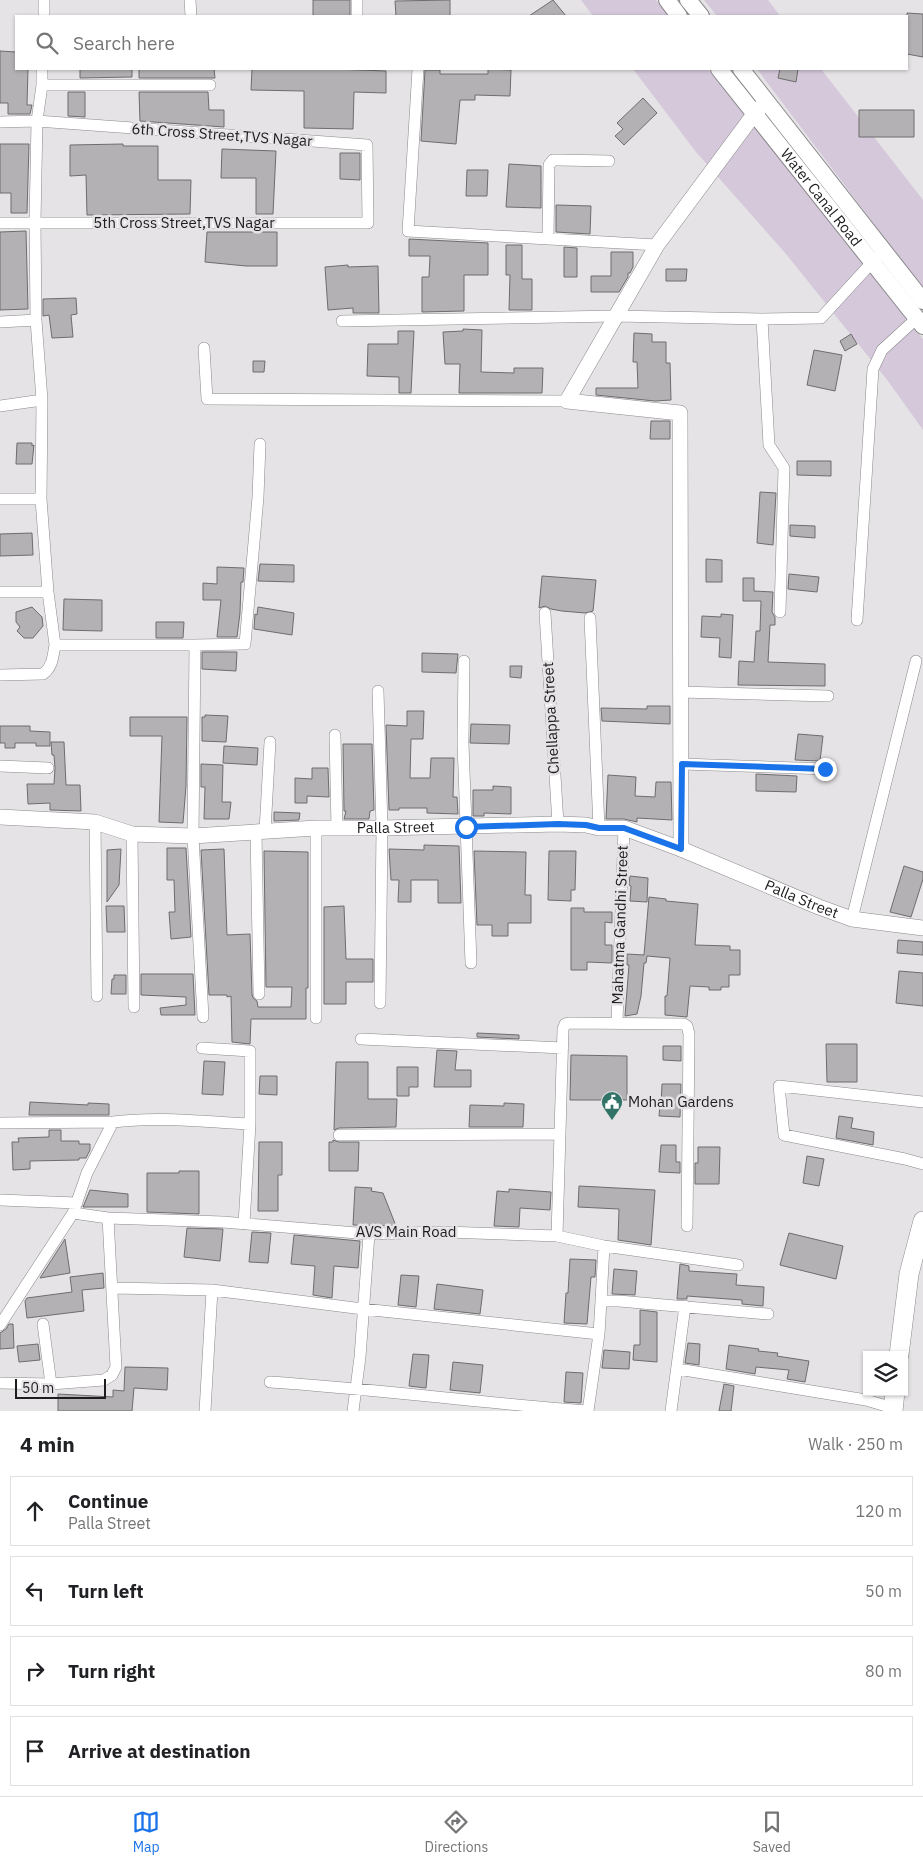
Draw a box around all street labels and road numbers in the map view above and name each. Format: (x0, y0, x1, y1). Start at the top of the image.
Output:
street label: 6th Cross Street,TVS Nagar (131, 119, 314, 150)
street label: Water Canal Road (777, 144, 866, 250)
street label: 5th Cross Street,TVS Nagar (93, 213, 275, 232)
street label: Chellappa Street (538, 661, 563, 775)
street label: Palla Street (357, 817, 435, 837)
street label: Mahatma Gandhi Street (607, 845, 632, 1005)
street label: Palla Street (762, 875, 841, 922)
street label: AVS Main Road (356, 1222, 456, 1241)

